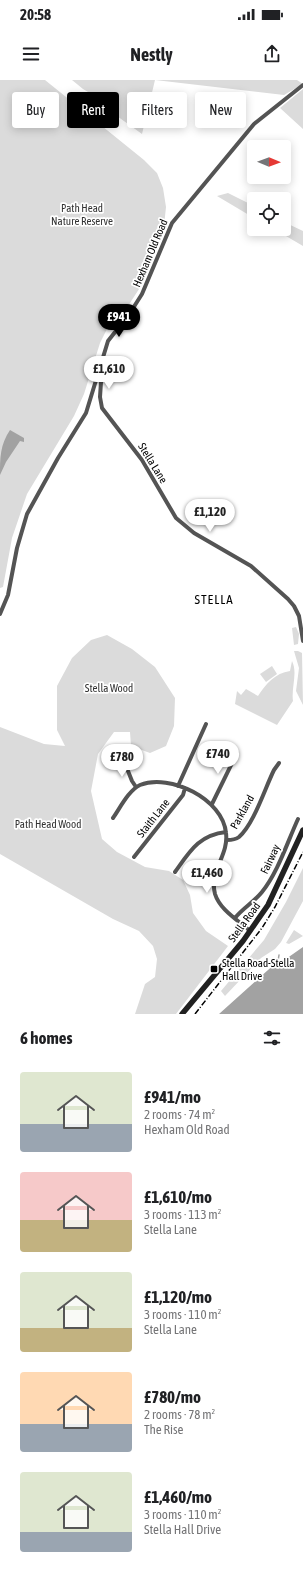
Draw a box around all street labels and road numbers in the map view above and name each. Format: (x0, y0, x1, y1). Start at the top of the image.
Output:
street label: Hexham Old Road (130, 217, 170, 289)
street label: Stella Lane (136, 441, 170, 485)
street label: Parkland (228, 793, 256, 831)
street label: Staith Lane (134, 797, 172, 839)
street label: Fairway (258, 842, 282, 876)
street label: Stella Road (226, 900, 262, 944)

